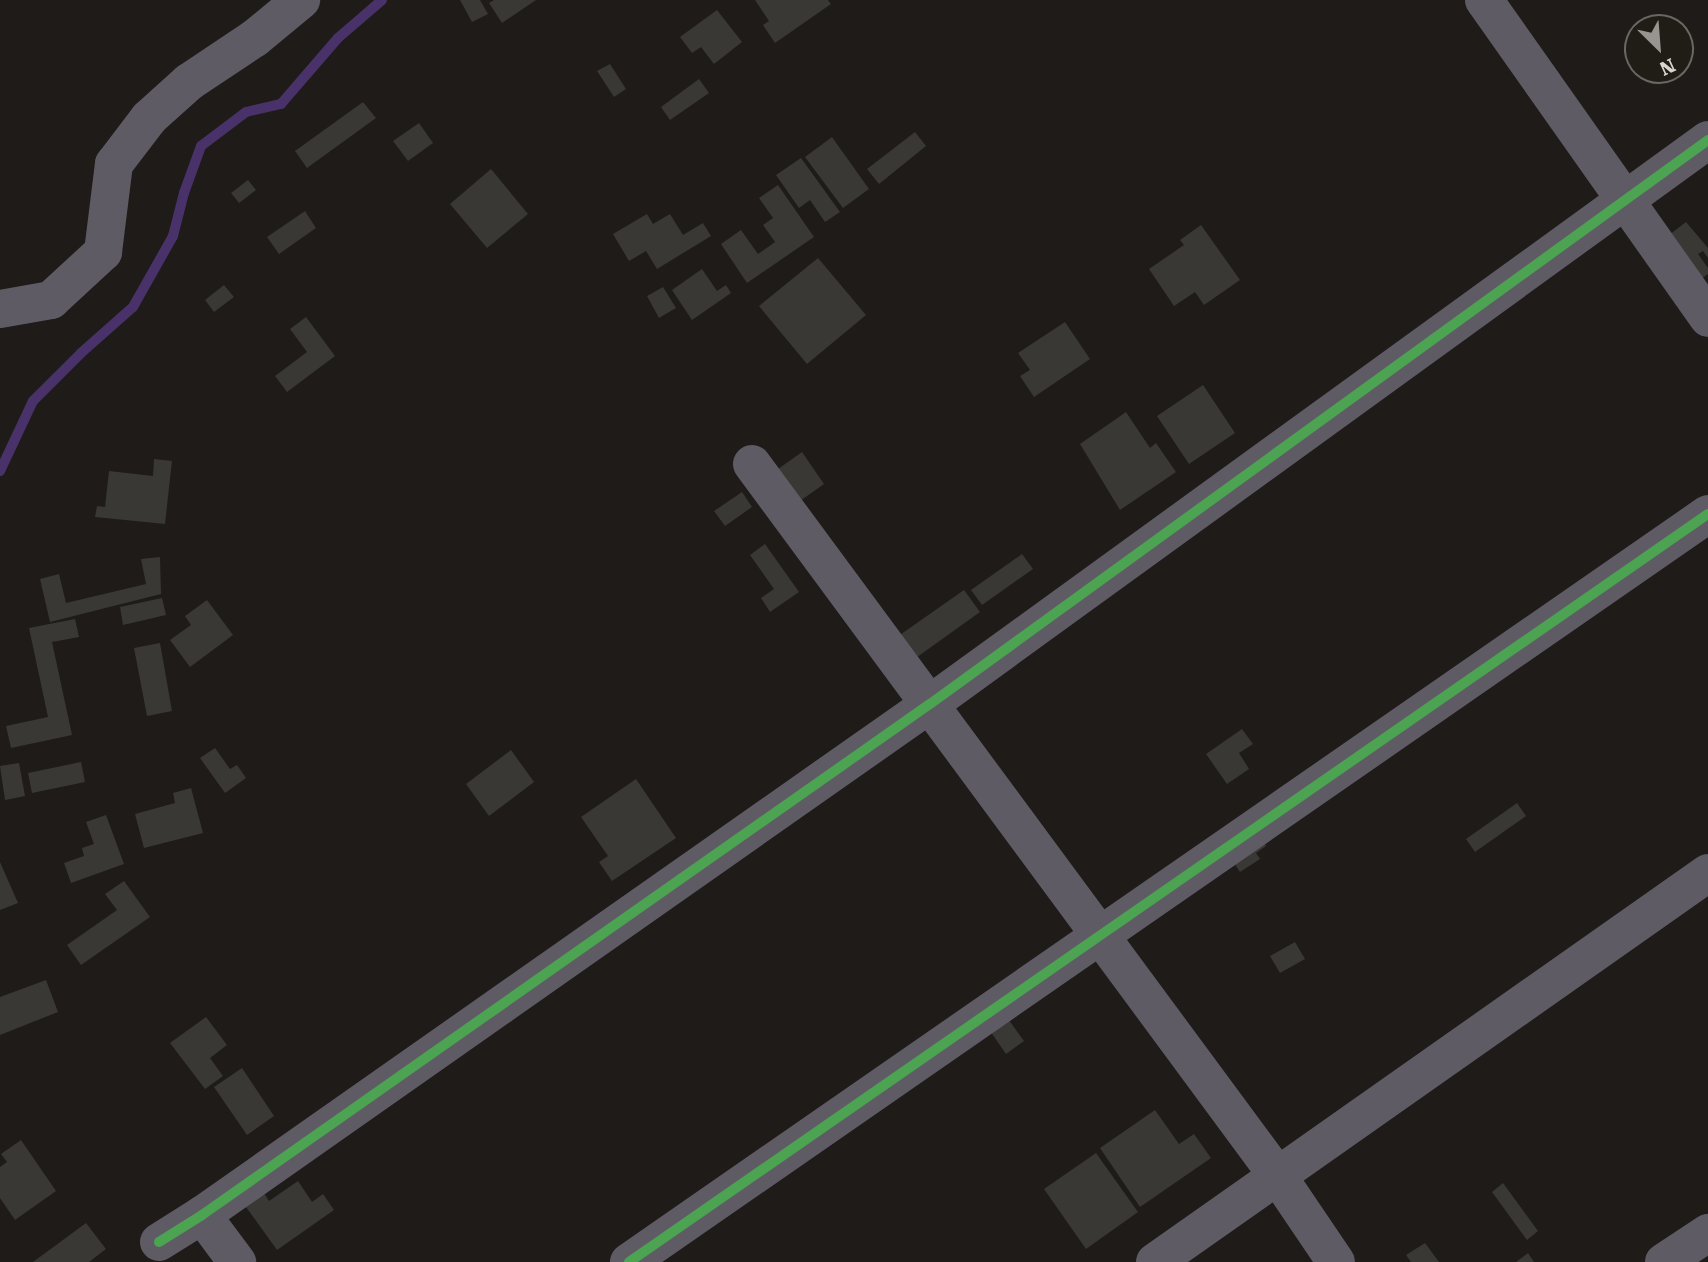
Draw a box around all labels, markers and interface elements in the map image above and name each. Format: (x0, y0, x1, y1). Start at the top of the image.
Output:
north arrow (1624, 14, 1694, 84)
text: N (1656, 53, 1679, 80)

